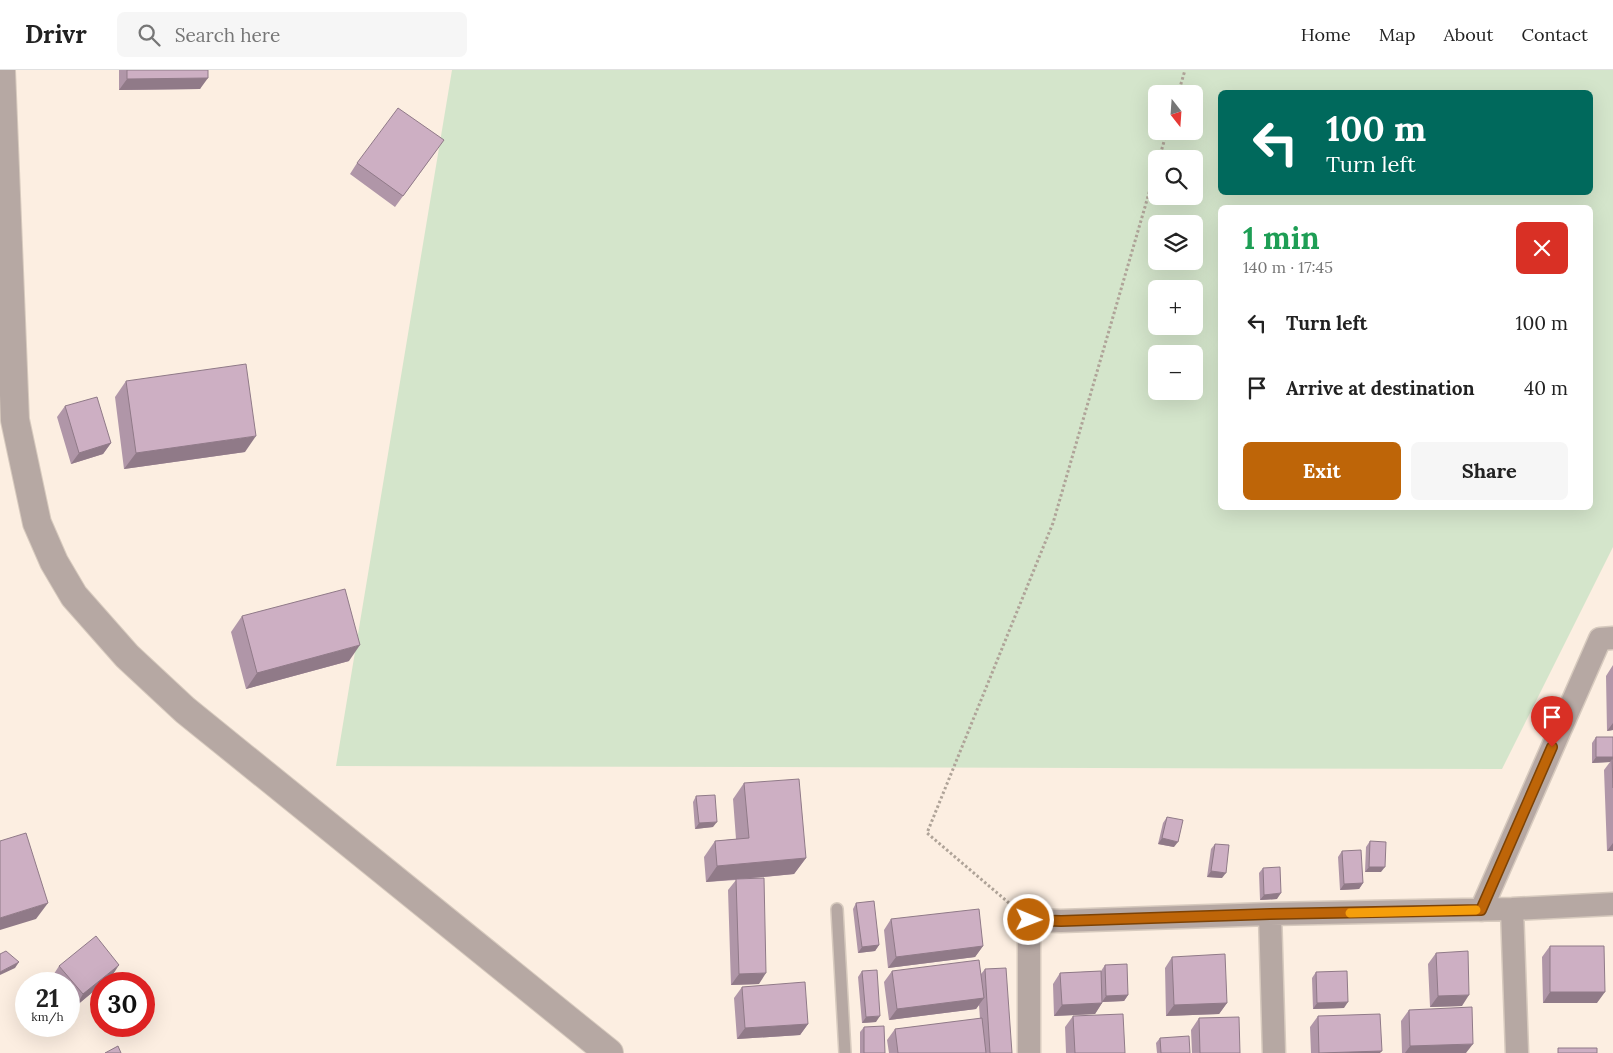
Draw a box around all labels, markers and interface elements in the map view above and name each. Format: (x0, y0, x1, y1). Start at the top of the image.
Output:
search box (117, 12, 467, 57)
text: Drivr (25, 19, 87, 50)
icon: search (135, 21, 163, 49)
text: Search here (175, 23, 280, 47)
text: Home (1301, 23, 1351, 46)
text: Map (1379, 23, 1415, 46)
text: About (1443, 23, 1493, 46)
text: Contact (1521, 23, 1588, 46)
north arrow (1148, 85, 1202, 140)
map controls (1148, 85, 1203, 400)
text: 100 m (1326, 106, 1426, 151)
icon: left (1243, 110, 1308, 175)
button: search (1148, 150, 1203, 205)
text: Turn left (1326, 150, 1416, 178)
button: layers (1148, 215, 1203, 270)
text: 1 min (1243, 219, 1320, 257)
button: close (1516, 222, 1568, 274)
text: 140 m · 17:45 (1243, 257, 1333, 277)
button: + (1148, 280, 1203, 335)
icon: left (1243, 309, 1271, 337)
text: Turn left (1286, 311, 1367, 335)
text: 100 m (1516, 311, 1568, 335)
button: − (1148, 345, 1203, 400)
icon: arrive (1243, 374, 1271, 402)
text: Arrive at destination (1286, 376, 1475, 400)
text: 40 m (1524, 376, 1568, 400)
button: Exit (1243, 442, 1401, 500)
button: Share (1411, 442, 1568, 500)
pin (1531, 696, 1573, 747)
icon: arrive (1538, 703, 1566, 731)
position arrow (1002, 893, 1054, 945)
speed limit sign: 30 (90, 972, 155, 1037)
text: 21 (36, 982, 59, 1014)
text: km/h (31, 1009, 64, 1024)

